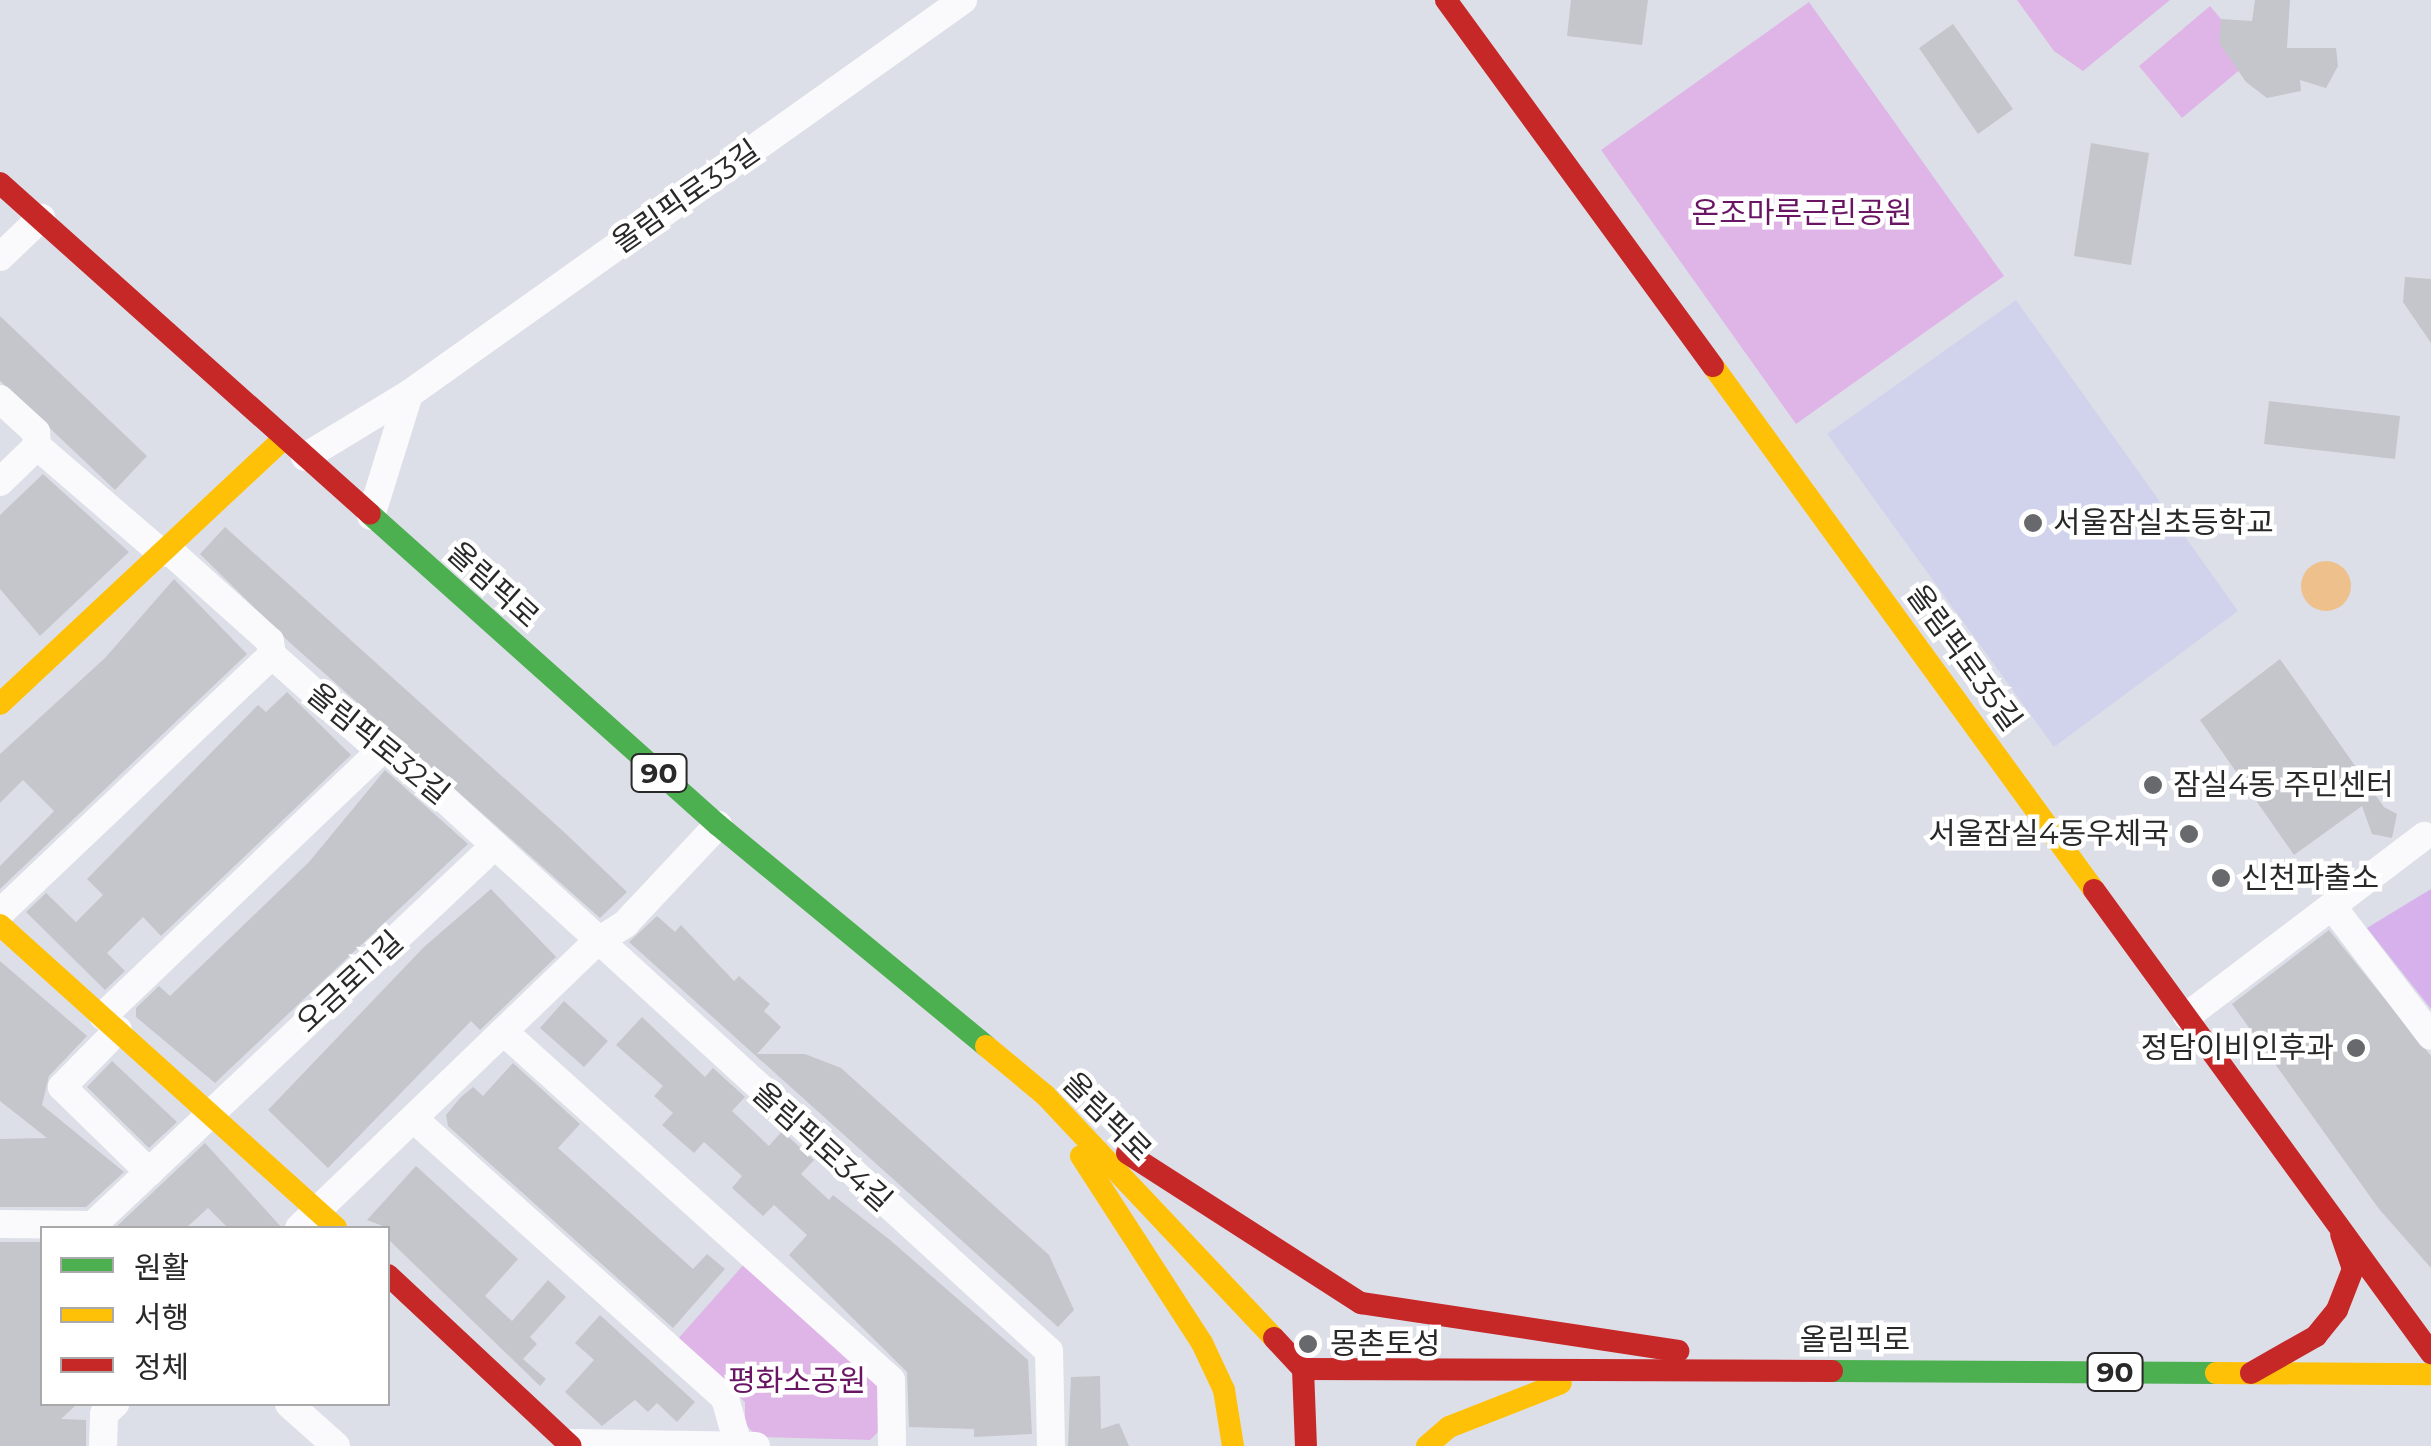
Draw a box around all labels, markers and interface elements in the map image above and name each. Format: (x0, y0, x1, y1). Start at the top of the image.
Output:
street label: 올림픽로33길 (605, 133, 767, 261)
park label: 온조마루근린공원 (1692, 195, 1912, 231)
place label: 서울잠실초등학교 (2053, 505, 2274, 541)
marker: 서울잠실초등학교 (2022, 512, 2044, 534)
street label: 올림픽로 (440, 535, 546, 635)
street label: 올림픽로35길 (1899, 578, 2029, 738)
street label: 올림픽로32길 (300, 676, 456, 812)
road number: 90 (629, 750, 689, 796)
place label: 잠실4동 주민센터 (2173, 767, 2394, 803)
marker: 잠실4동 주민센터 (2142, 774, 2164, 796)
place label: 서울잠실4동우체국 (1928, 816, 2169, 852)
marker: 서울잠실4동우체국 (2178, 823, 2200, 845)
place label: 신천파출소 (2241, 860, 2379, 896)
marker: 신천파출소 (2210, 867, 2232, 889)
street label: 오금로11길 (289, 924, 411, 1040)
place label: 정담이비인후과 (2141, 1030, 2334, 1066)
marker: 정담이비인후과 (2343, 1035, 2369, 1061)
street label: 올림픽로 (1055, 1065, 1159, 1169)
street label: 올림픽로34길 (745, 1075, 899, 1219)
legend (40, 1226, 390, 1406)
text: 원활 (134, 1249, 189, 1286)
text: 서행 (134, 1299, 189, 1336)
street label: 올림픽로 (1800, 1322, 1910, 1358)
place label: 몽촌토성 (1330, 1326, 1440, 1362)
marker: 몽촌토성 (1295, 1331, 1321, 1357)
text: 정체 (134, 1349, 189, 1386)
road number: 90 (2085, 1349, 2145, 1395)
park label: 평화소공원 (728, 1363, 866, 1399)

